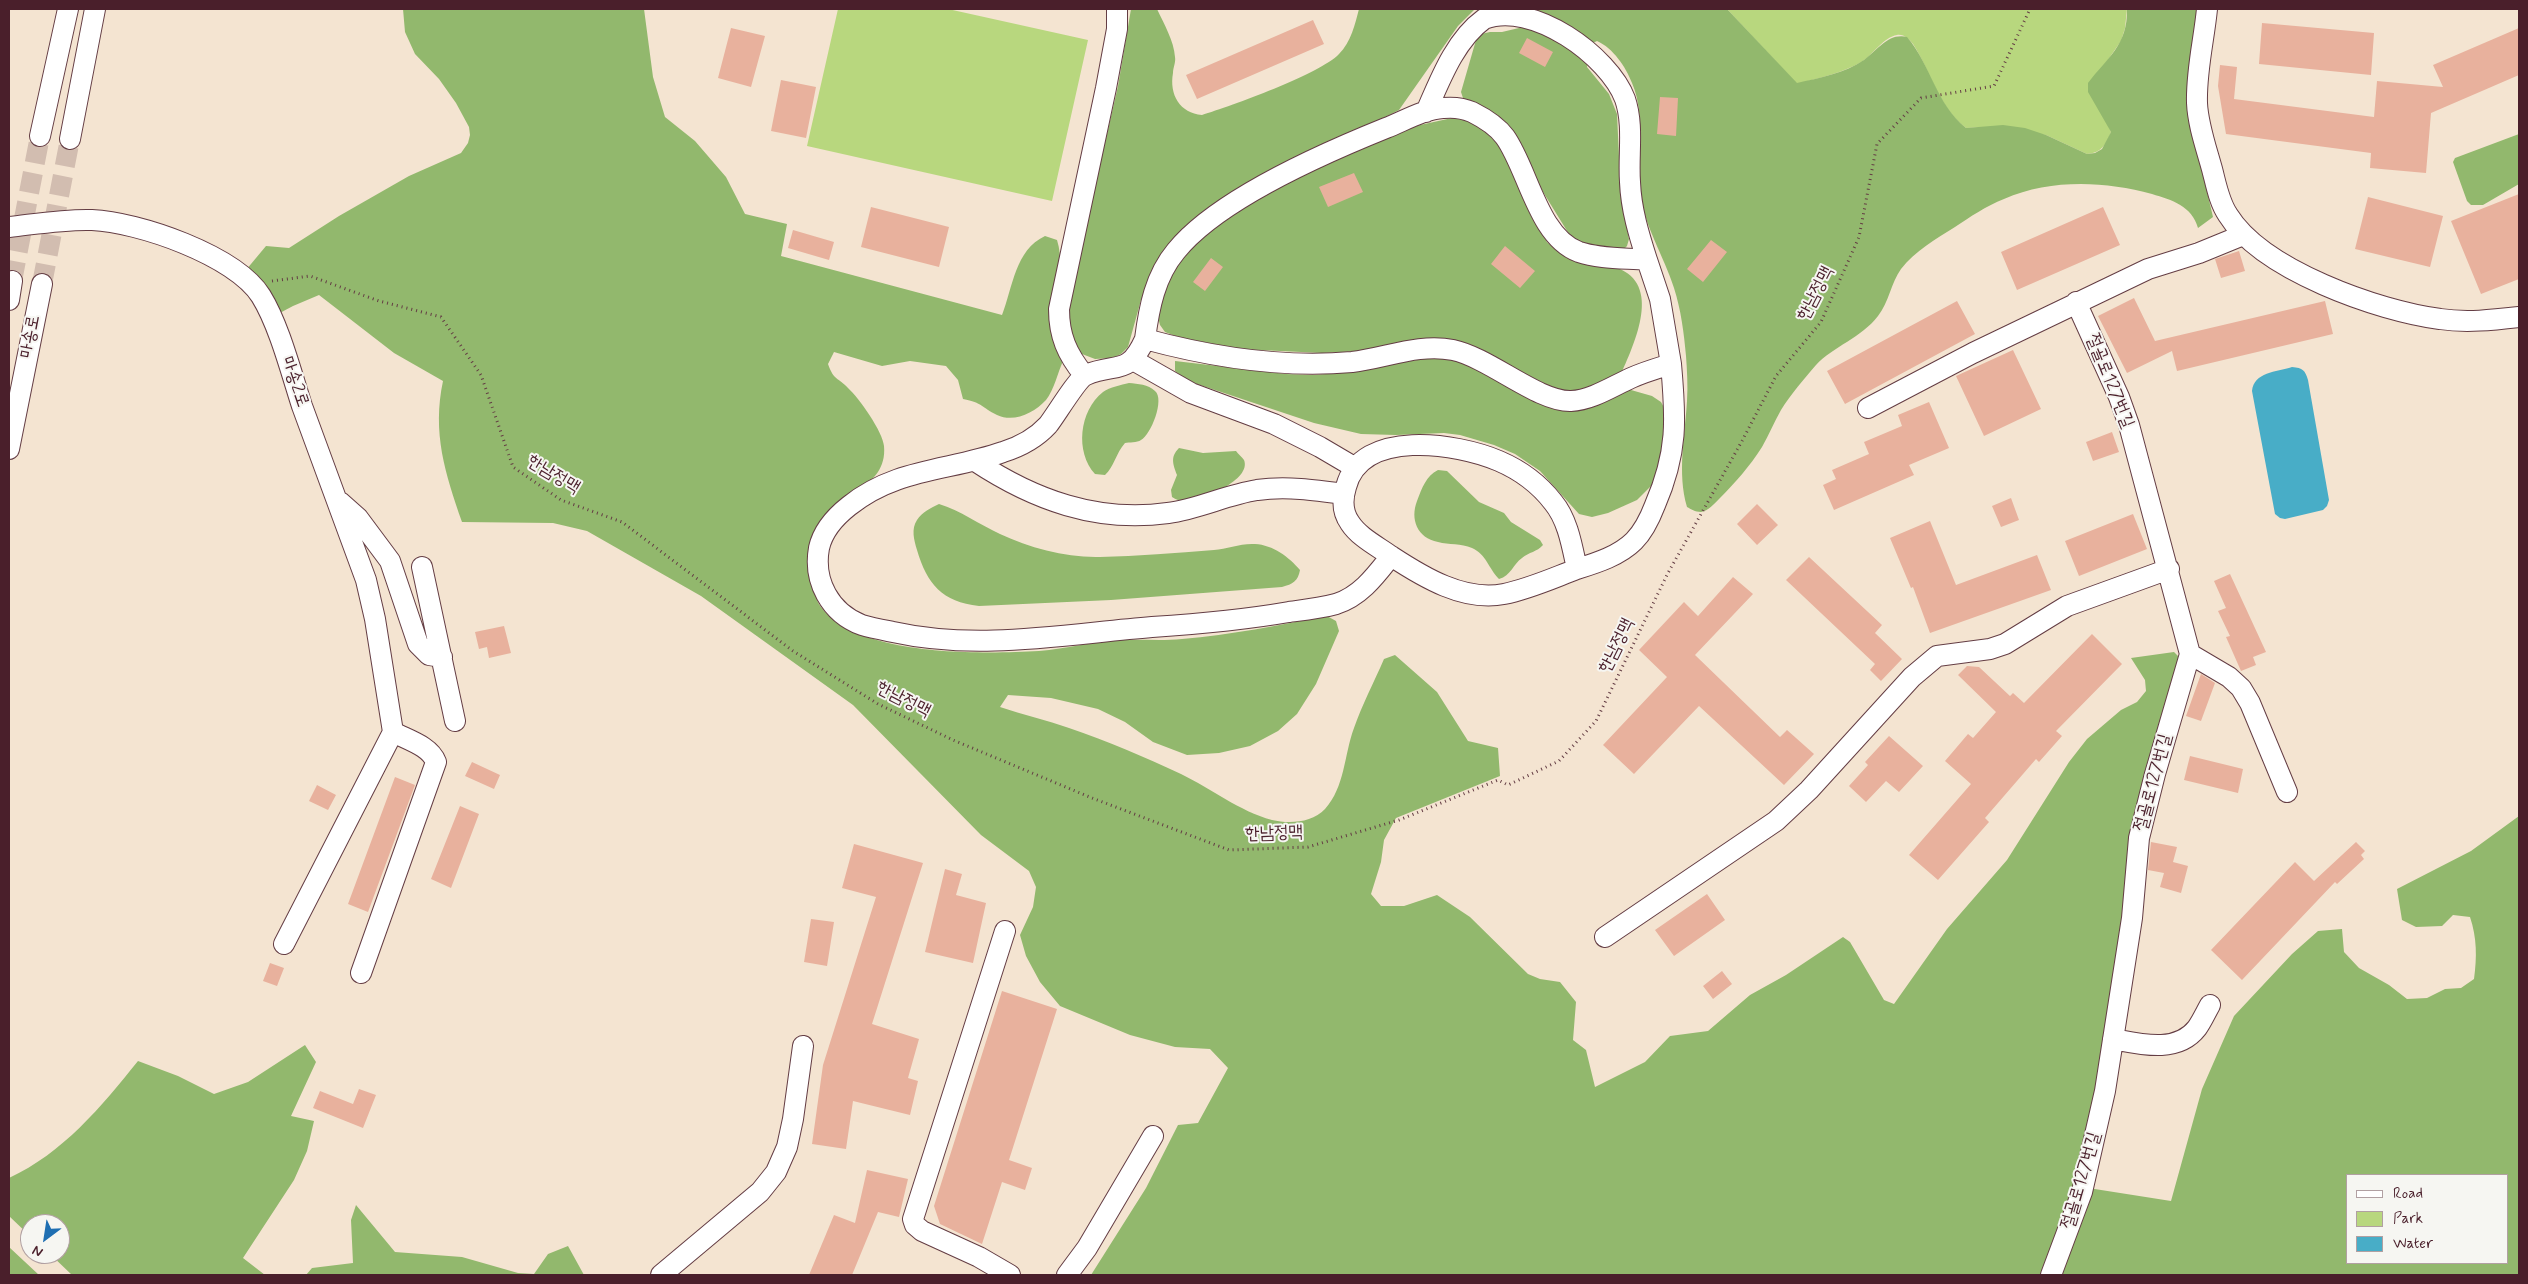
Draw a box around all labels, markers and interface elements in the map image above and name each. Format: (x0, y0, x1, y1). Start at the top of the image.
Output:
street label: 한남정맥 (1793, 263, 1839, 325)
street label: 마송로 (16, 314, 46, 360)
street label: 절골로127번길 (2080, 330, 2138, 432)
street label: 마송2로 (275, 354, 313, 410)
street label: 한남정맥 (523, 451, 583, 499)
street label: 한남정맥 (1595, 615, 1639, 677)
street label: 한남정맥 (872, 677, 934, 723)
street label: 절골로127번길 (2131, 732, 2177, 834)
street label: 한남정맥 (1245, 822, 1303, 846)
street label: 절골로127번길 (2058, 1130, 2106, 1232)
legend (2346, 1174, 2508, 1264)
text: Road (2393, 1184, 2423, 1204)
text: Park (2393, 1209, 2423, 1229)
north arrow (20, 1214, 70, 1264)
text: Water (2393, 1234, 2433, 1254)
text: N (29, 1241, 46, 1261)

